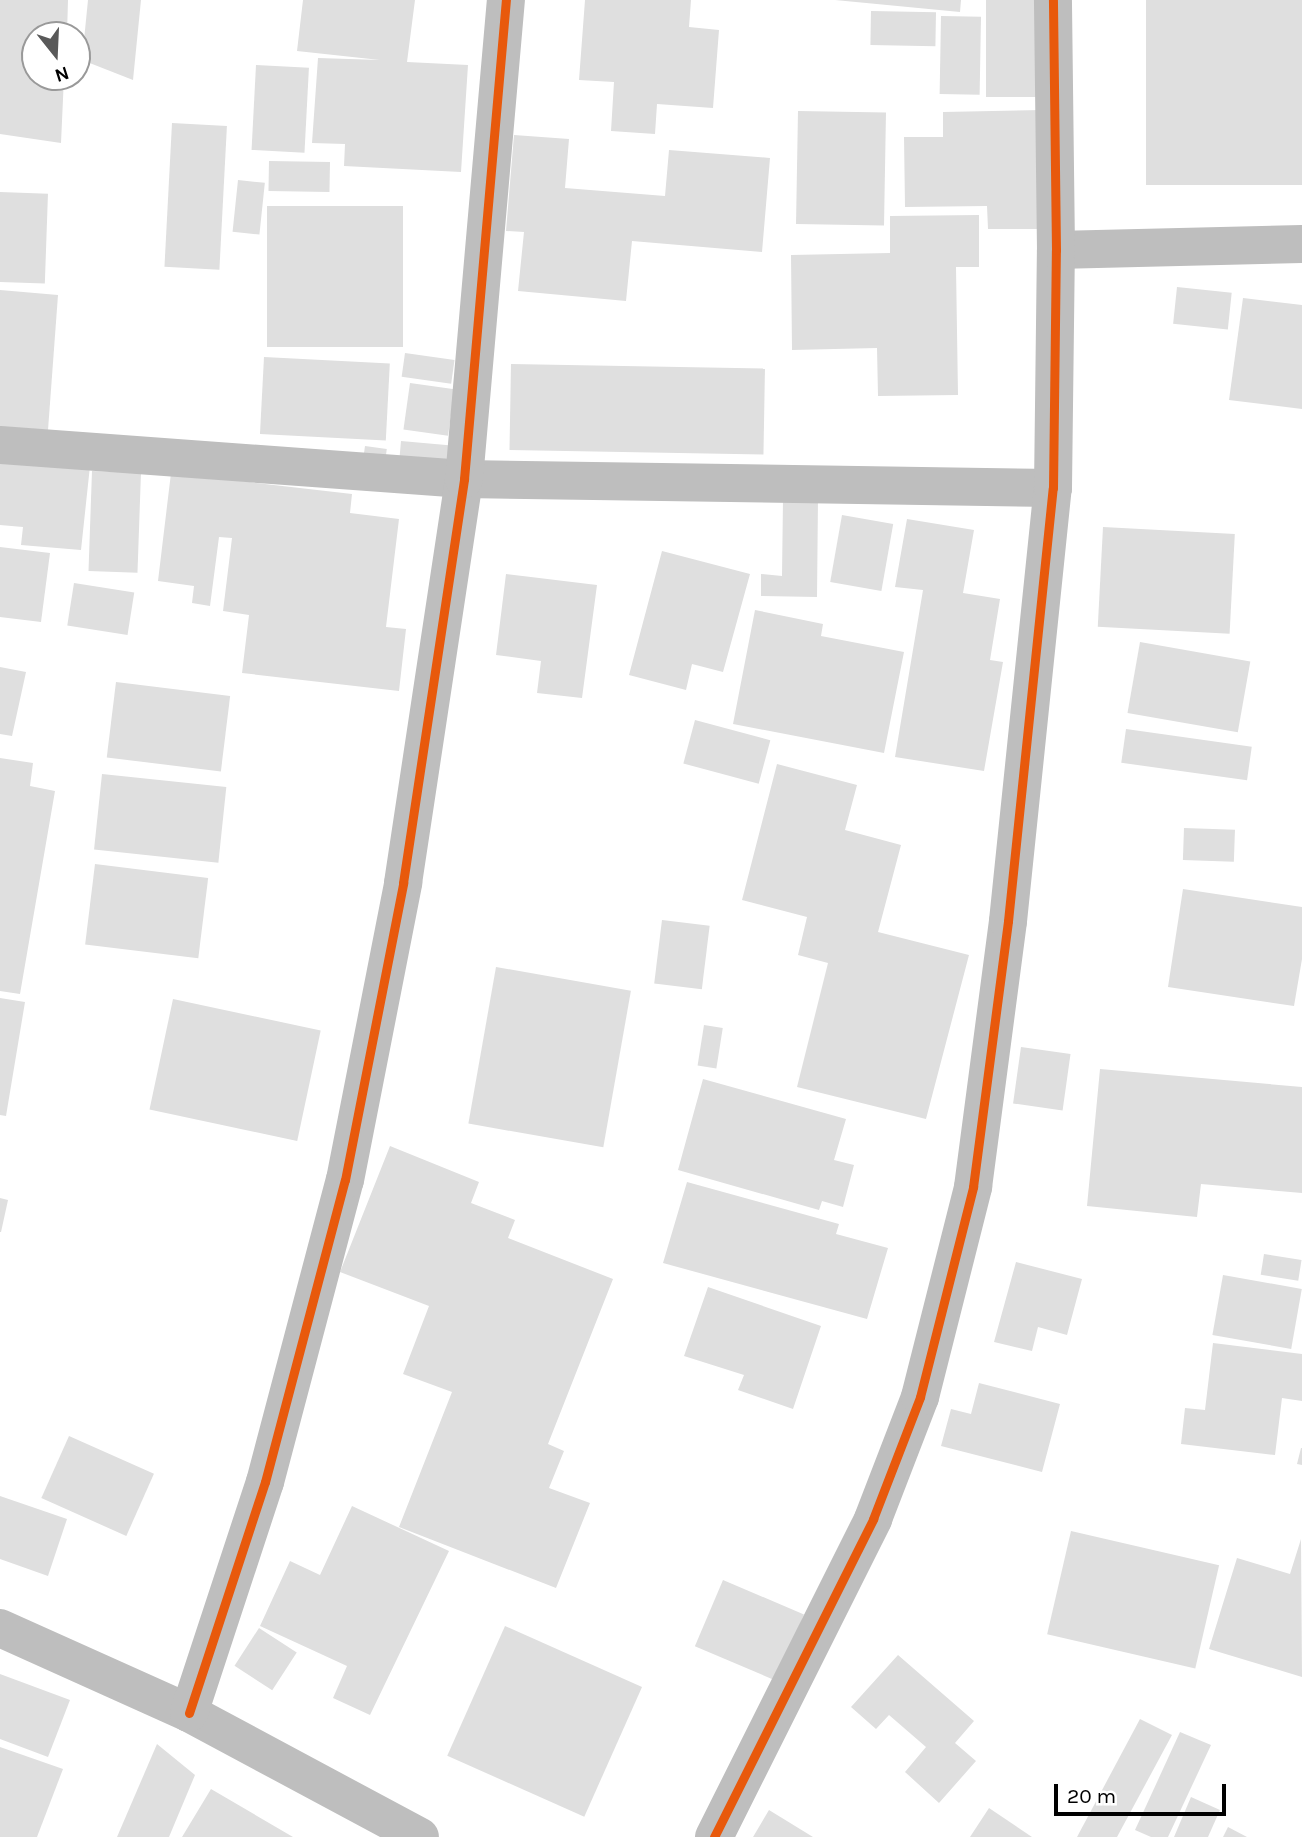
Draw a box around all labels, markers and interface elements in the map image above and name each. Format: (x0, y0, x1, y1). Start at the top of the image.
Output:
north arrow (21, 21, 91, 91)
text: N (52, 62, 72, 87)
scale bar (1057, 1770, 1228, 1814)
text: 20 m (1067, 1784, 1116, 1808)

